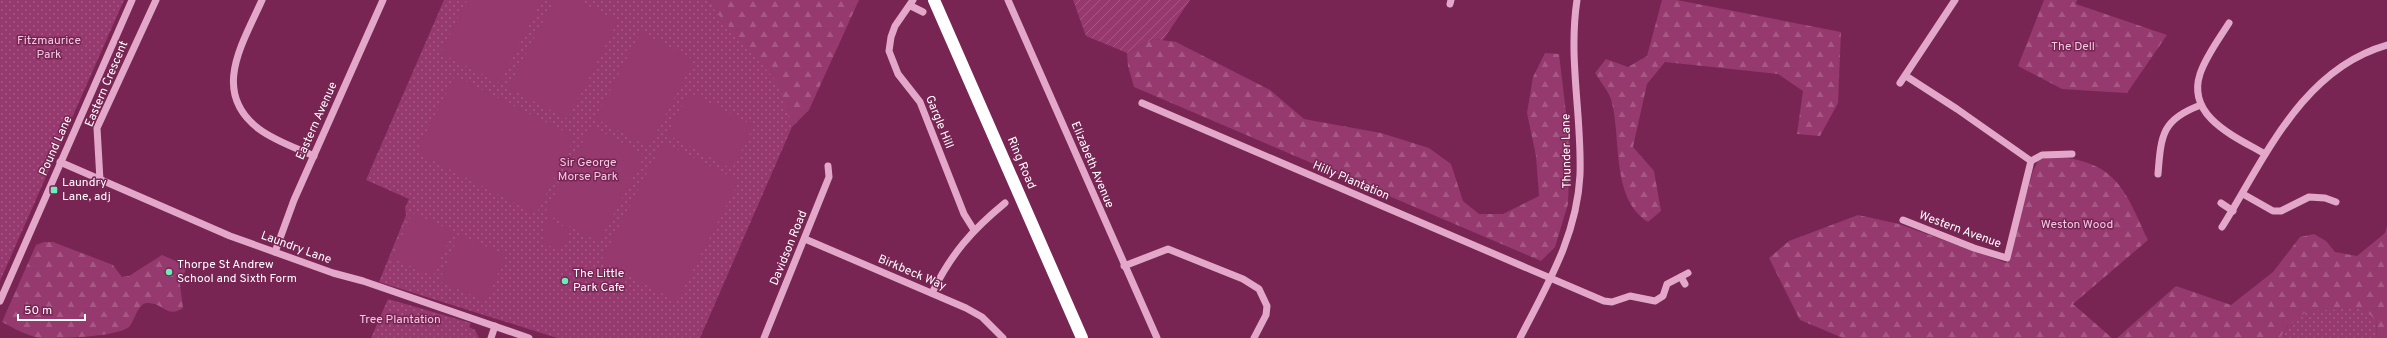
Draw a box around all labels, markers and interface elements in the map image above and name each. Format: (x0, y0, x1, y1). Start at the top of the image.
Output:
park label: Fitzmaurice Park (17, 33, 81, 63)
street label: Eastern Crescent (82, 39, 132, 129)
park label: The Dell (2051, 39, 2095, 55)
street label: Eastern Avenue (293, 79, 341, 163)
street label: Gargle Hill (921, 93, 957, 151)
street label: Pound Lane (36, 113, 76, 179)
street label: Thunder Lane (1558, 113, 1576, 189)
street label: Elizabeth Avenue (1067, 119, 1117, 211)
street label: Ring Road (1003, 134, 1039, 192)
park label: Sir George Morse Park (558, 155, 618, 185)
street label: Hilly Plantation (1310, 158, 1392, 204)
place label: Laundry Lane, adj (62, 175, 111, 205)
marker: Laundry Lane, adj (49, 185, 59, 195)
street label: Davidson Road (767, 208, 811, 288)
street label: Western Avenue (1917, 208, 2003, 252)
park label: Weston Wood (2041, 217, 2113, 233)
street label: Laundry Lane (258, 228, 334, 268)
street label: Birkbeck Way (875, 251, 949, 295)
place label: Thorpe St Andrew School and Sixth Form (177, 257, 297, 287)
place label: The Little Park Cafe (573, 266, 625, 296)
marker: Thorpe St Andrew School and Sixth Form (164, 267, 174, 277)
marker: The Little Park Cafe (560, 276, 570, 286)
scale bar (18, 296, 85, 322)
text: 50 m (24, 303, 52, 319)
park label: Tree Plantation (359, 312, 441, 328)

